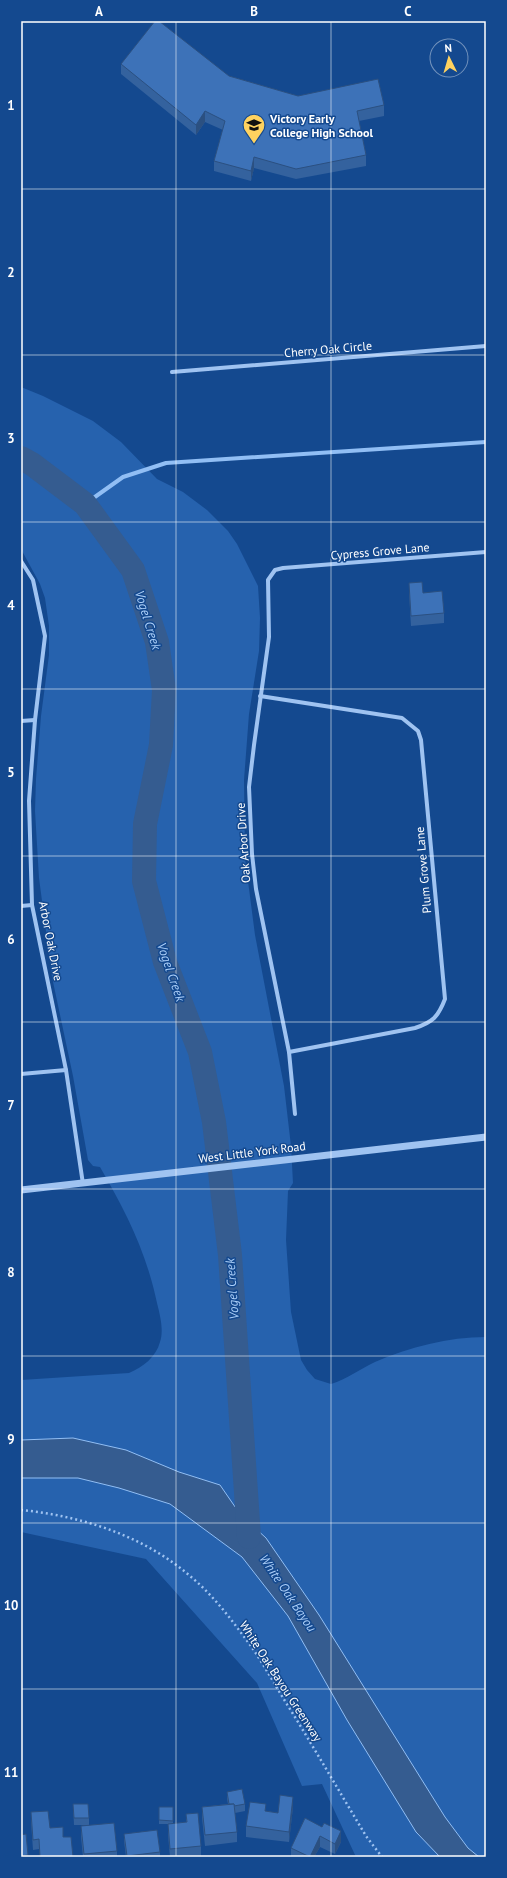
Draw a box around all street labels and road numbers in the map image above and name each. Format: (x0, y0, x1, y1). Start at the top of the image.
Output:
street label: Cherry Oak Circle (284, 338, 372, 360)
street label: Cypress Grove Lane (330, 539, 430, 563)
street label: Oak Arbor Drive (233, 802, 253, 884)
street label: Plum Grove Lane (412, 826, 434, 914)
street label: Arbor Oak Drive (36, 900, 66, 982)
street label: West Little York Road (197, 1138, 307, 1166)
street label: White Oak Bayou Greenway (236, 1618, 326, 1744)

